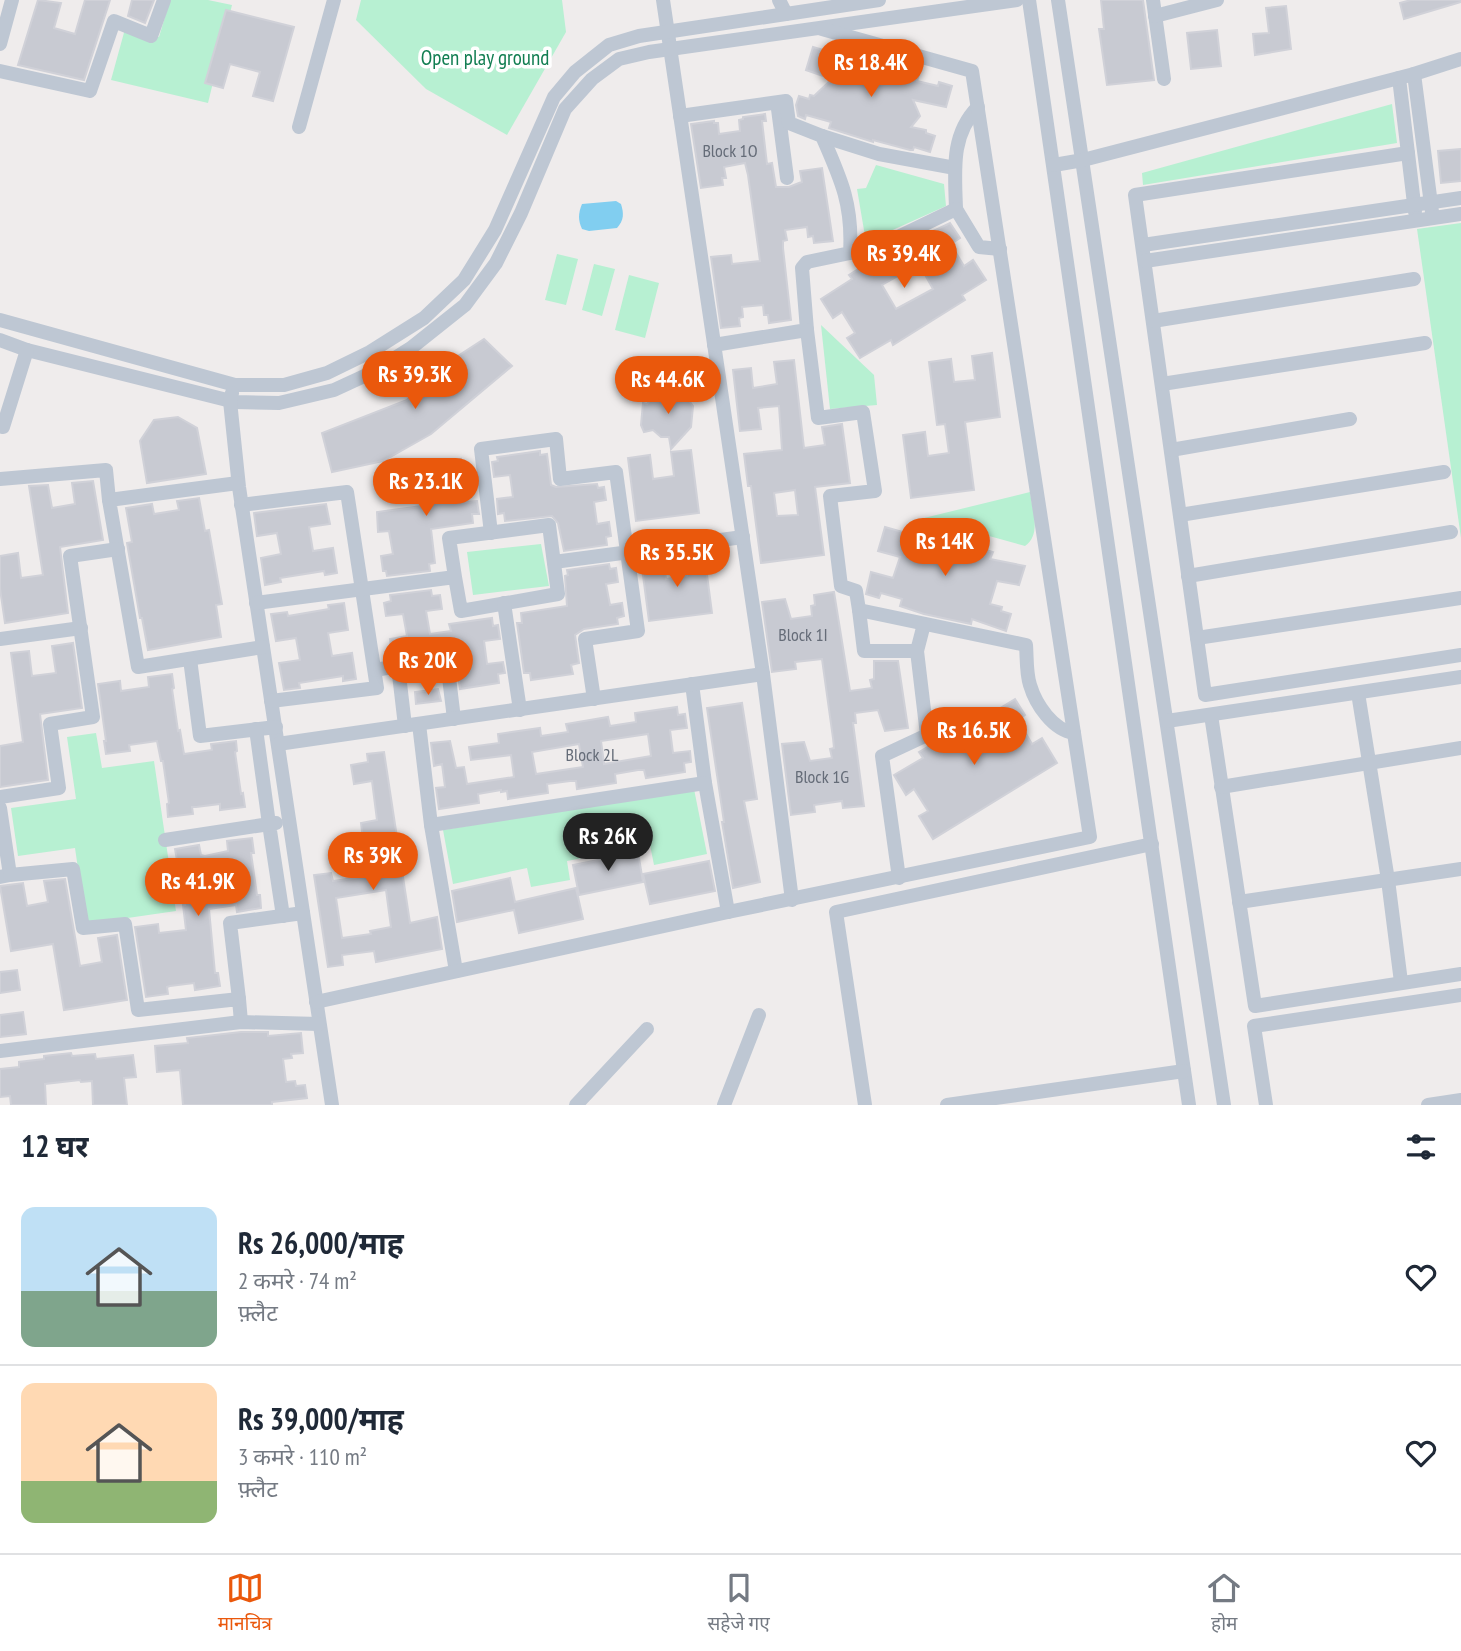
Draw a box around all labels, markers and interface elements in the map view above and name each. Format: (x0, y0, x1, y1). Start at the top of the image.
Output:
pin: Rs 18.4K (799, 40, 943, 99)
park label: Open play ground (421, 44, 549, 71)
text: Rs 18.4K (834, 47, 908, 76)
house number: Block 1O (702, 139, 758, 162)
pin: Rs 39.4K (832, 230, 976, 290)
text: Rs 39.4K (867, 238, 941, 267)
pin: Rs 39.3K (343, 352, 487, 411)
pin: Rs 44.6K (596, 356, 740, 416)
text: Rs 39.3K (378, 359, 452, 388)
text: Rs 44.6K (631, 364, 705, 393)
pin: Rs 23.1K (354, 458, 498, 518)
text: Rs 23.1K (389, 466, 463, 495)
pin: Rs 14K (888, 518, 1002, 578)
text: Rs 14K (916, 526, 974, 555)
pin: Rs 35.5K (605, 530, 749, 589)
text: Rs 35.5K (640, 537, 714, 566)
house number: Block 1I (778, 623, 828, 646)
pin: Rs 20K (371, 638, 485, 697)
text: Rs 20K (399, 645, 457, 674)
pin: Rs 16.5K (902, 708, 1046, 767)
text: Rs 16.5K (937, 715, 1011, 744)
house number: Block 2L (566, 743, 619, 766)
house number: Block 1G (795, 765, 849, 788)
pin: Rs 26K (551, 814, 665, 873)
text: Rs 26K (579, 821, 637, 850)
pin: Rs 39K (316, 832, 430, 892)
text: Rs 39K (344, 840, 402, 869)
pin: Rs 41.9K (126, 858, 270, 918)
text: Rs 41.9K (161, 866, 235, 895)
text: 12 घर (21, 1126, 89, 1165)
icon: filters (1402, 1128, 1440, 1166)
text: Rs 26,000/माह (238, 1223, 404, 1262)
icon: home (77, 1235, 161, 1319)
icon: heart (1402, 1258, 1440, 1296)
text: 2 कमरे · 74 m² (238, 1266, 357, 1295)
text: फ़्लैट (238, 1298, 278, 1327)
text: Rs 39,000/माह (238, 1399, 404, 1438)
icon: home (77, 1411, 161, 1495)
icon: heart (1402, 1434, 1440, 1472)
text: 3 कमरे · 110 m² (238, 1442, 367, 1471)
text: फ़्लैट (238, 1474, 278, 1503)
tab: मानचित्र (218, 1569, 272, 1638)
tab: सहेजे गए (708, 1569, 770, 1638)
tab: होम (1205, 1569, 1243, 1638)

